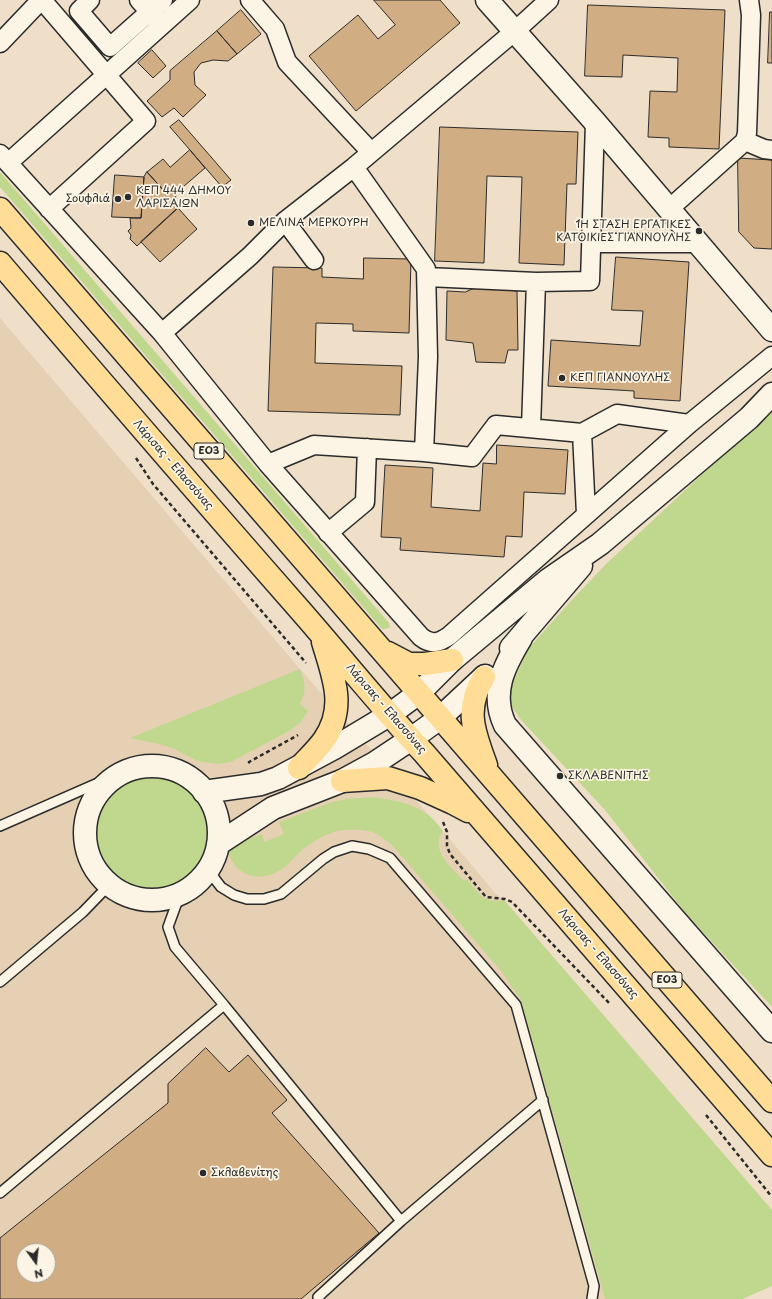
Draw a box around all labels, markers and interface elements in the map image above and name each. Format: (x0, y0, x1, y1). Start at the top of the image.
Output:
place label: ΚΕΠ 444 ΔΗΜΟΥ ΛΑΡΙΣΑΙΩΝ (136, 184, 231, 210)
place label: Σουφλιά (66, 192, 110, 206)
marker: ΚΕΠ 444 ΔΗΜΟΥ ΛΑΡΙΣΑΙΩΝ (123, 192, 133, 202)
marker: Σουφλιά (113, 194, 123, 204)
place label: ΜΕΛΙΝΑ ΜΕΡΚΟΥΡΗ (259, 216, 369, 230)
marker: ΜΕΛΙΝΑ ΜΕΡΚΟΥΡΗ (246, 218, 256, 228)
place label: 1Η ΣΤΑΣΗ ΕΡΓΑΤΙΚΕΣ ΚΑΤΟΙΚΙΕΣ ΓΙΑΝΝΟΥΛΗΣ (556, 218, 691, 244)
marker: 1Η ΣΤΑΣΗ ΕΡΓΑΤΙΚΕΣ ΚΑΤΟΙΚΙΕΣ ΓΙΑΝΝΟΥΛΗΣ (694, 226, 704, 236)
place label: ΚΕΠ ΓΙΑΝΝΟΥΛΗΣ (570, 371, 670, 385)
marker: ΚΕΠ ΓΙΑΝΝΟΥΛΗΣ (557, 373, 567, 383)
street label: Λάρισας - Ελασσόνας (130, 417, 216, 513)
road number: ΕΟ3 (194, 443, 224, 459)
street label: Λάρισας - Ελασσόνας (343, 661, 429, 757)
place label: ΣΚΛΑΒΕΝΙΤΗΣ (568, 769, 649, 783)
marker: ΣΚΛΑΒΕΝΙΤΗΣ (555, 771, 565, 781)
street label: Λάρισας - Ελασσόνας (555, 906, 641, 1002)
road number: ΕΟ3 (652, 972, 682, 988)
place label: Σκλαβενίτης (211, 1166, 278, 1180)
marker: Σκλαβενίτης (198, 1168, 208, 1178)
north arrow (16, 1243, 56, 1283)
text: N (33, 1265, 45, 1283)

